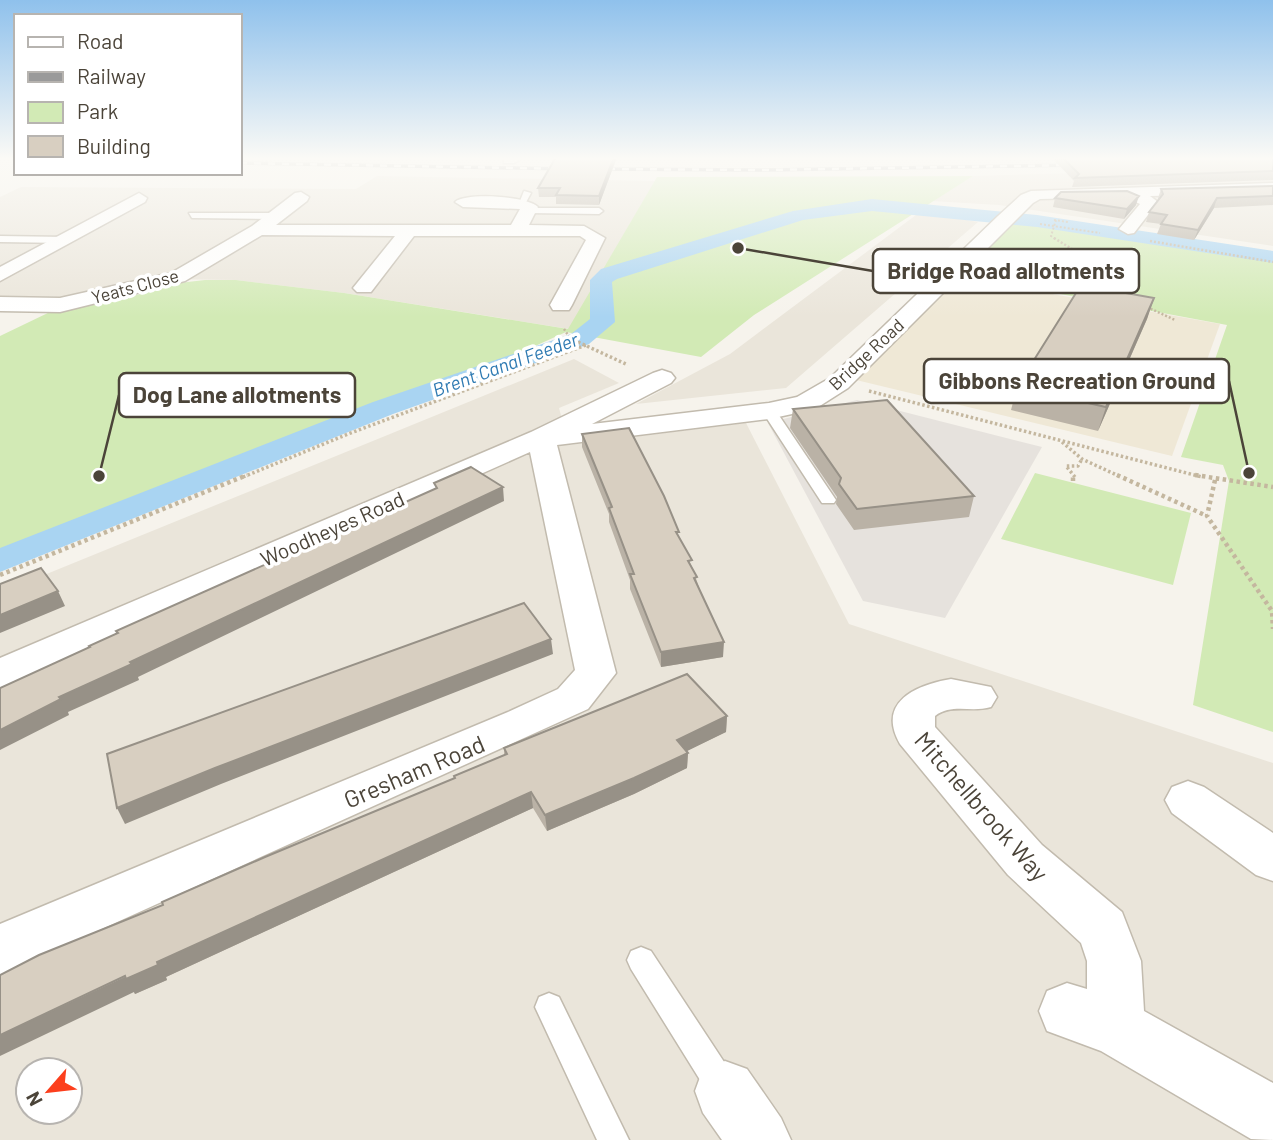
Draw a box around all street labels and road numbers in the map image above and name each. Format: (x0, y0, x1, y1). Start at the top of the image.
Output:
street label: Yeats Close (89, 264, 181, 308)
street label: Bridge Road (824, 314, 908, 394)
street label: Woodheyes Road (256, 485, 408, 571)
street label: Mitchellbrook Way (909, 725, 1055, 887)
street label: Gresham Road (339, 728, 489, 814)

